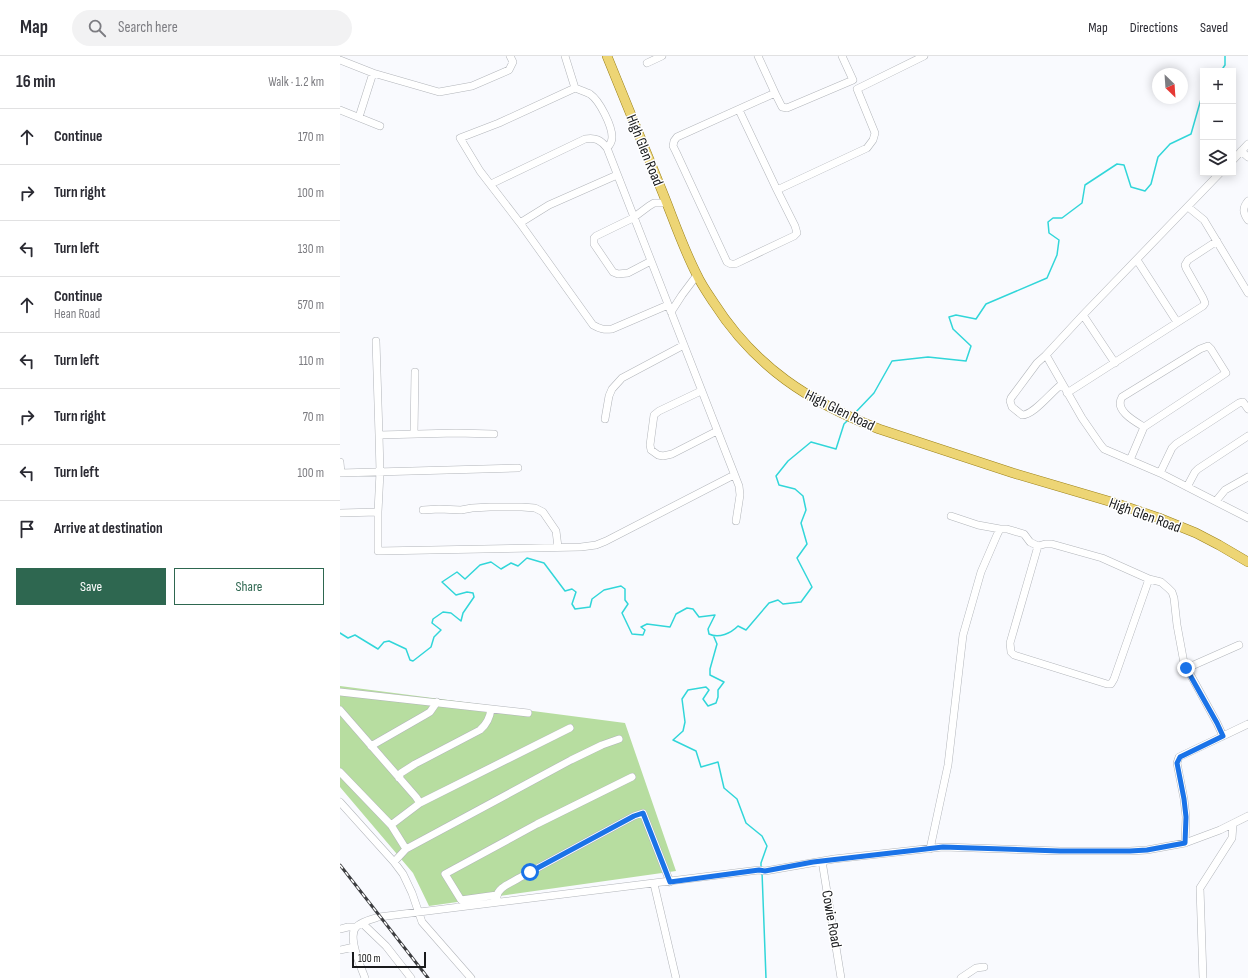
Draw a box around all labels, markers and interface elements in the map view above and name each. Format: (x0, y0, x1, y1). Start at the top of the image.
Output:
search box (72, 10, 352, 46)
text: Map (20, 16, 48, 39)
icon: search (86, 17, 108, 39)
text: Search here (118, 18, 178, 37)
text: Map (1088, 19, 1108, 36)
text: Directions (1130, 19, 1178, 36)
text: Saved (1200, 19, 1228, 36)
north arrow (1152, 68, 1188, 104)
map controls (1200, 68, 1236, 176)
button: + (1200, 68, 1236, 104)
text: 16 min (16, 72, 56, 92)
text: Walk · 1.2 km (268, 74, 324, 90)
button: − (1200, 104, 1236, 140)
street label: High Glen Road (622, 112, 667, 189)
icon: ahead (16, 126, 38, 148)
text: Continue (54, 127, 103, 146)
text: 170 m (298, 129, 324, 145)
button: layers (1200, 140, 1236, 176)
icon: right (16, 182, 38, 204)
text: Turn right (54, 183, 106, 202)
text: 100 m (297, 185, 324, 201)
icon: left (16, 238, 38, 260)
text: Turn left (54, 239, 99, 258)
text: 130 m (298, 241, 324, 257)
text: Continue (54, 287, 103, 306)
icon: ahead (16, 294, 38, 316)
text: 570 m (297, 297, 324, 313)
text: Hean Road (54, 306, 100, 322)
icon: left (16, 350, 38, 372)
text: Turn left (54, 351, 99, 370)
text: 110 m (299, 353, 324, 369)
street label: High Glen Road (802, 385, 878, 436)
icon: right (16, 406, 38, 428)
text: Turn right (54, 407, 106, 426)
text: 70 m (303, 409, 324, 425)
icon: left (16, 462, 38, 484)
text: Turn left (54, 463, 99, 482)
text: 100 m (297, 465, 324, 481)
street label: High Glen Road (1106, 494, 1183, 537)
icon: arrive (16, 518, 38, 540)
text: Arrive at destination (54, 519, 163, 538)
button: Save (16, 568, 166, 605)
button: Share (174, 568, 324, 605)
route end (1177, 659, 1195, 677)
route start (521, 863, 539, 881)
street label: Cowie Road (817, 889, 846, 949)
scale bar (352, 950, 426, 969)
text: 100 m (358, 952, 380, 965)

